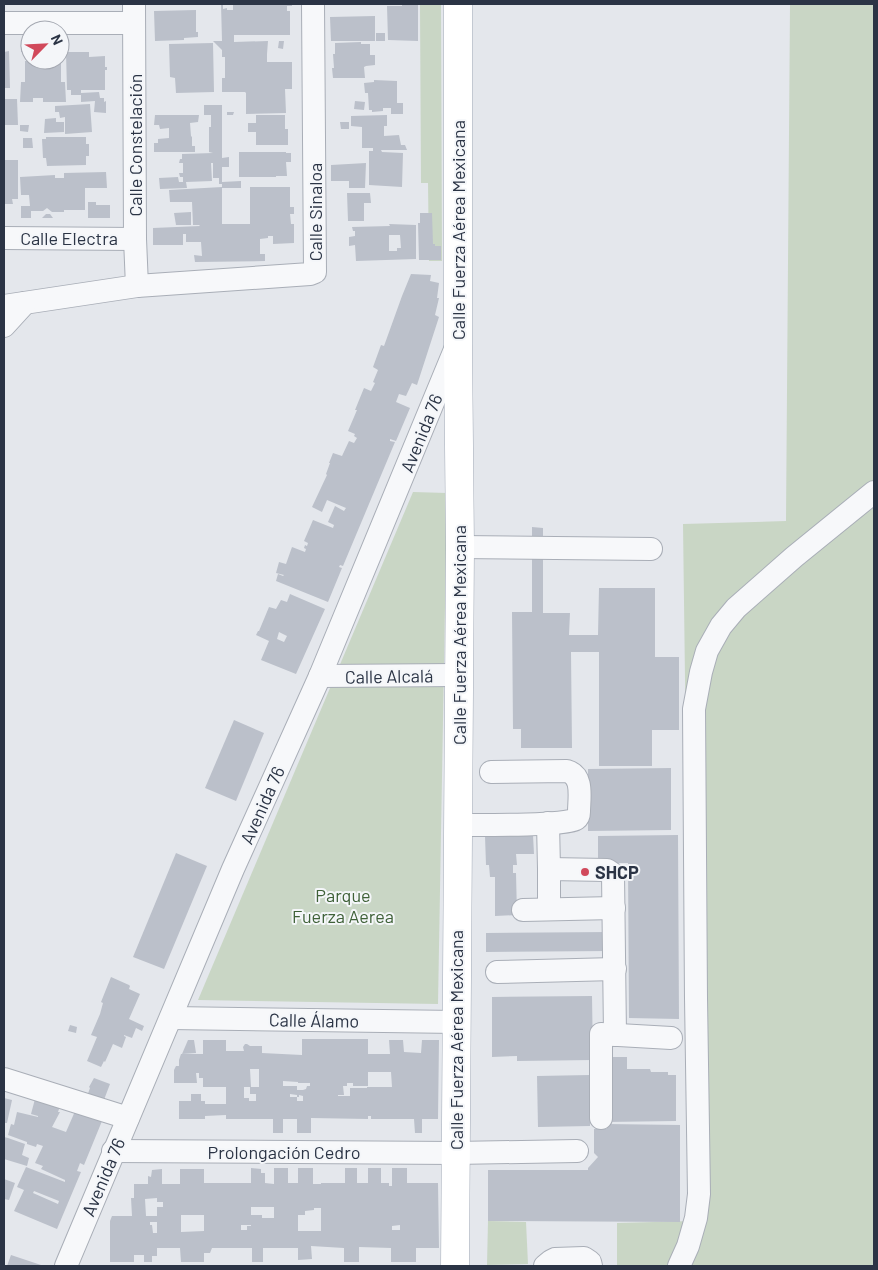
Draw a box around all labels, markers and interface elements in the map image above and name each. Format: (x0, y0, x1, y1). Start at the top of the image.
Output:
north arrow (20, 20, 70, 70)
text: N (48, 32, 67, 47)
street label: Calle Constelación (124, 73, 146, 217)
street label: Calle Fuerza Aérea Mexicana (447, 120, 469, 340)
street label: Calle Sinaloa (304, 163, 326, 261)
street label: Calle Electra (20, 227, 118, 249)
street label: Avenida 76 (395, 390, 447, 476)
street label: Calle Fuerza Aérea Mexicana (448, 525, 470, 745)
street label: Calle Alcalá (345, 664, 433, 688)
street label: Avenida 76 (235, 763, 289, 847)
place label: SHCP (595, 861, 639, 883)
marker: SHCP (579, 866, 591, 878)
park label: Parque Fuerza Aerea (292, 884, 394, 927)
street label: Calle Fuerza Aérea Mexicana (445, 930, 467, 1150)
street label: Calle Álamo (269, 1008, 359, 1032)
street label: Avenida 76 (77, 1135, 129, 1219)
street label: Prolongación Cedro (208, 1141, 360, 1163)

